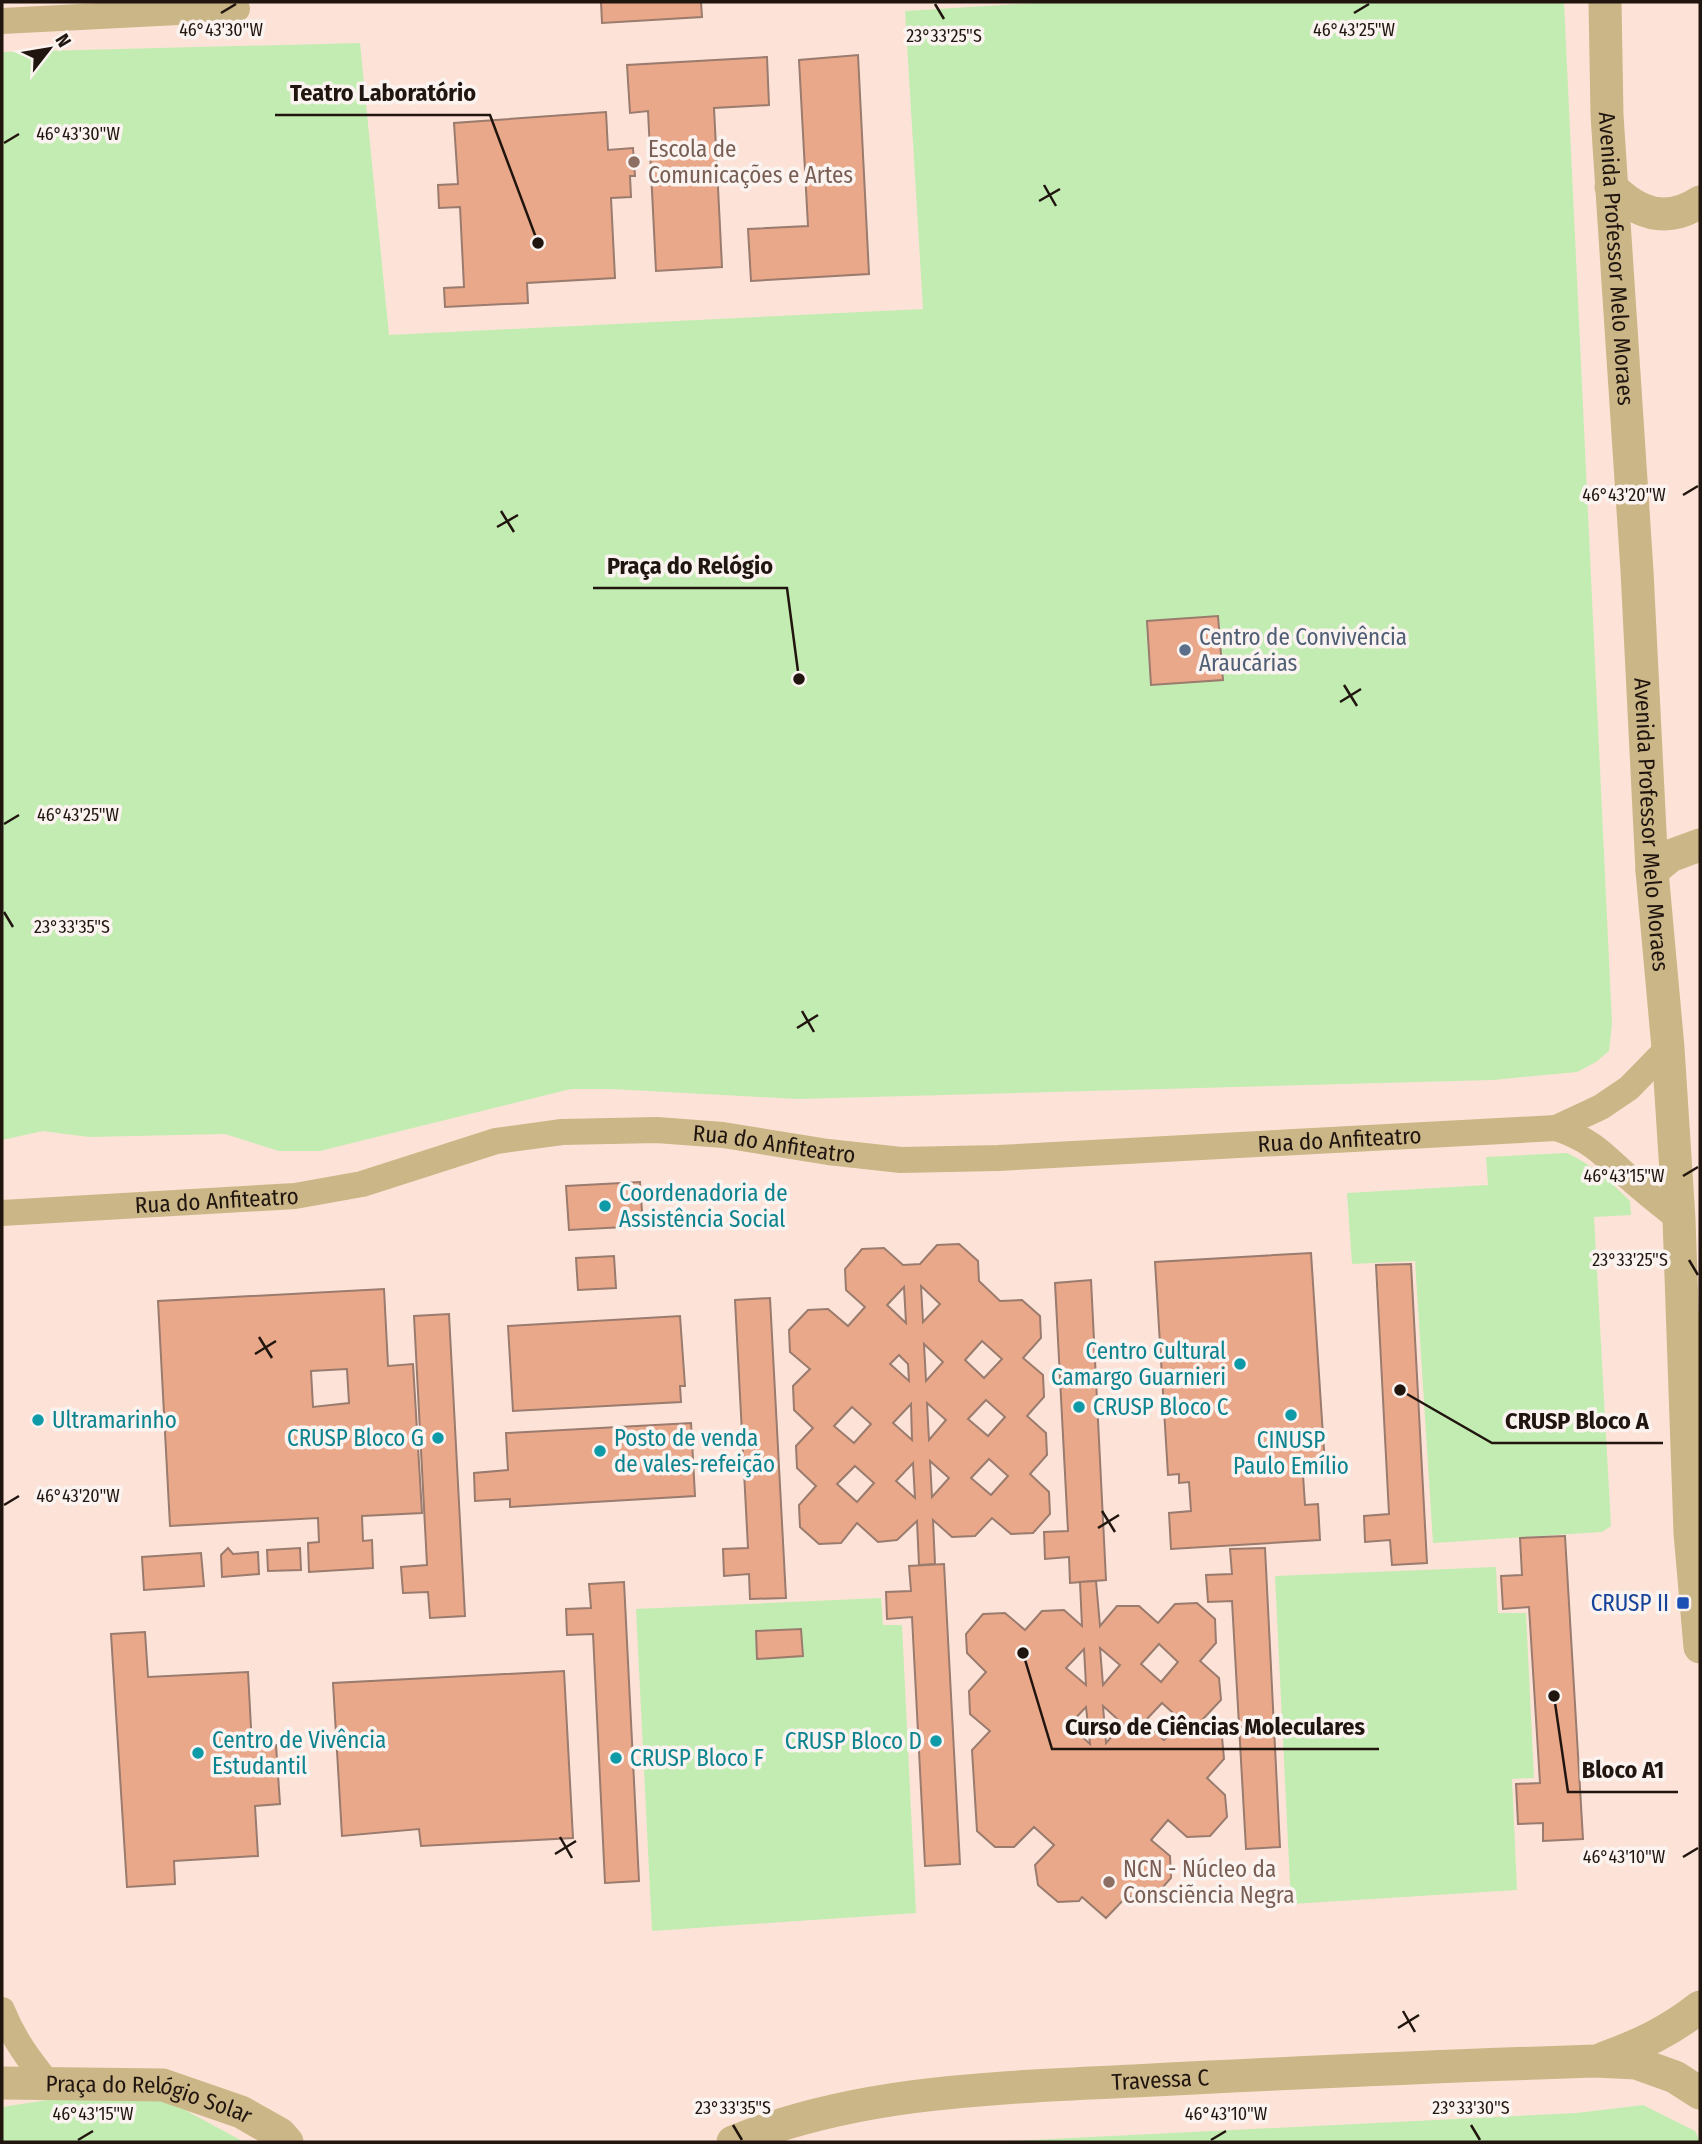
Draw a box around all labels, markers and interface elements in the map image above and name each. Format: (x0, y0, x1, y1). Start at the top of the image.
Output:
north arrow (14, 14, 84, 84)
text: 46°43'30"W (179, 19, 263, 41)
text: 46°43'25"W (1313, 19, 1396, 41)
text: 23°33'25"S (906, 25, 982, 47)
text: N (50, 30, 76, 51)
callout: Teatro Laboratório (275, 70, 490, 115)
text: Teatro Laboratório (290, 79, 476, 107)
street label: Avenida Professor Melo Moraes (1593, 111, 1640, 407)
text: 46°43'30"W (36, 123, 120, 145)
place label: Escola de Comunicações e Artes (648, 135, 853, 189)
marker: Escola de Comunicações e Artes (626, 154, 642, 170)
text: 46°43'20"W (1582, 484, 1666, 506)
callout: Praça do Relógio (593, 543, 787, 588)
text: Praça do Relógio (607, 552, 773, 580)
place label: Centro de Convivência Araucárias (1199, 623, 1407, 677)
marker: Centro de Convivência Araucárias (1177, 642, 1193, 658)
street label: Avenida Professor Melo Moraes (1628, 677, 1675, 973)
text: 46°43'25"W (37, 804, 120, 826)
text: 23°33'35"S (34, 916, 110, 938)
street label: Rua do Anfiteatro (692, 1119, 857, 1169)
street label: Rua do Anfiteatro (1257, 1121, 1422, 1158)
text: 46°43'15"W (1583, 1165, 1665, 1187)
place label: Coordenadoria de Assistência Social (619, 1179, 788, 1233)
street label: Rua do Anfiteatro (134, 1182, 299, 1219)
marker: Coordenadoria de Assistência Social (597, 1198, 613, 1214)
text: 23°33'25"S (1592, 1249, 1668, 1271)
place label: Centro Cultural Camargo Guarnieri (1051, 1337, 1226, 1391)
marker: Centro Cultural Camargo Guarnieri (1232, 1356, 1248, 1372)
place label: CRUSP Bloco C (1093, 1393, 1229, 1421)
callout: CRUSP Bloco A (1492, 1398, 1663, 1443)
marker: CRUSP Bloco C (1071, 1399, 1087, 1415)
place label: Ultramarinho (52, 1406, 177, 1434)
marker: CINUSP Paulo Emílio (1283, 1407, 1299, 1423)
text: CRUSP Bloco A (1505, 1407, 1650, 1435)
marker: Ultramarinho (30, 1412, 46, 1428)
place label: CRUSP Bloco G (287, 1424, 424, 1452)
place label: Posto de venda de vales-refeição (614, 1424, 775, 1478)
place label: CINUSP Paulo Emílio (1233, 1426, 1349, 1480)
marker: CRUSP Bloco G (430, 1430, 446, 1446)
marker: Posto de venda de vales-refeição (592, 1443, 608, 1459)
text: 46°43'20"W (36, 1485, 120, 1507)
place label: CRUSP II (1591, 1589, 1669, 1617)
marker: CRUSP II (1675, 1595, 1691, 1611)
callout: Curso de Ciências Moleculares (1052, 1704, 1379, 1749)
text: Curso de Ciências Moleculares (1065, 1713, 1365, 1741)
place label: Centro de Vivência Estudantil (212, 1726, 386, 1780)
place label: CRUSP Bloco D (785, 1727, 922, 1755)
marker: CRUSP Bloco D (928, 1733, 944, 1749)
place label: CRUSP Bloco F (630, 1744, 764, 1772)
marker: Centro de Vivência Estudantil (190, 1745, 206, 1761)
callout: Bloco A1 (1568, 1747, 1678, 1792)
marker: CRUSP Bloco F (608, 1750, 624, 1766)
text: Bloco A1 (1582, 1756, 1664, 1784)
text: 46°43'10"W (1583, 1846, 1666, 1868)
place label: NCN - Núcleo da Consciẽncia Negra (1123, 1855, 1294, 1909)
marker: NCN - Núcleo da Consciẽncia Negra (1101, 1874, 1117, 1890)
street label: Travessa C (1111, 2063, 1210, 2096)
street label: Praça do Relógio Solar (45, 2070, 257, 2130)
text: 23°33'35"S (695, 2097, 771, 2119)
text: 23°33'30"S (1432, 2097, 1510, 2119)
text: 46°43'15"W (52, 2103, 134, 2125)
text: 46°43'10"W (1185, 2103, 1268, 2125)

